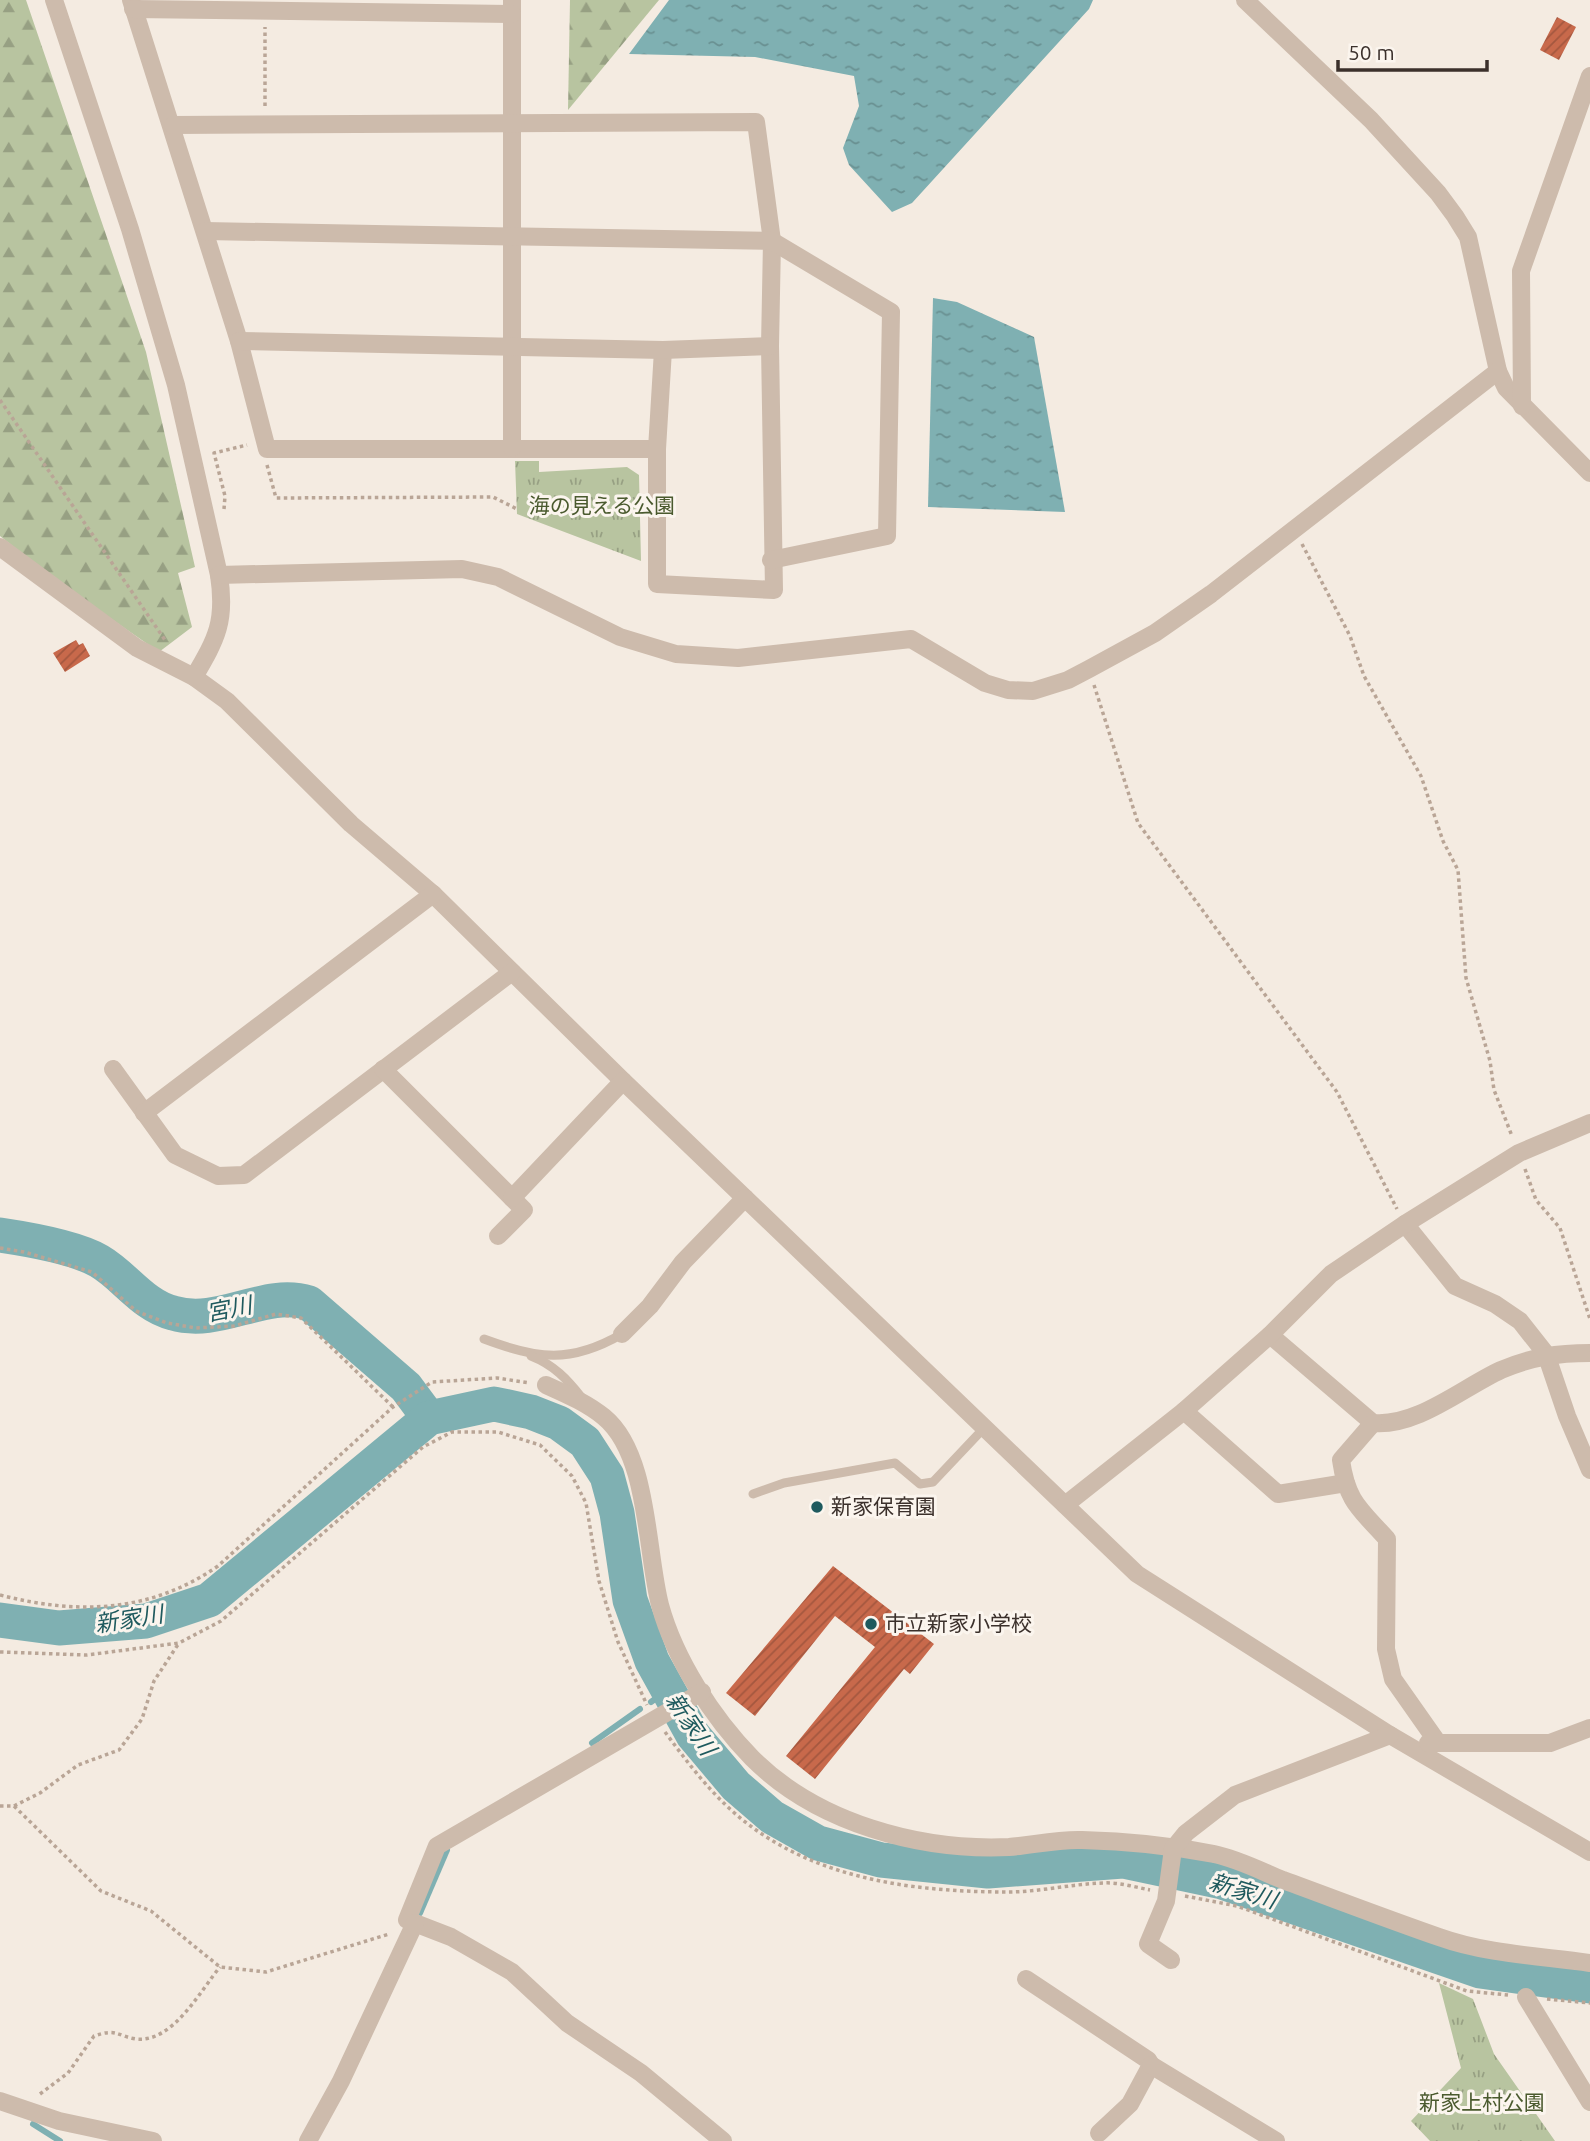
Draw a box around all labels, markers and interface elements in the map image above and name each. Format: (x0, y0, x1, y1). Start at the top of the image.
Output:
scale bar (1338, 28, 1487, 72)
text: 50 m (1348, 40, 1395, 64)
park label: 海の見える公園 (529, 493, 675, 517)
water label: 宮川 (204, 1291, 257, 1325)
place label: 新家保育園 (831, 1494, 936, 1518)
marker: 新家保育園 (809, 1499, 825, 1515)
water label: 新家川 (93, 1600, 168, 1636)
place label: 市立新家小学校 (885, 1611, 1032, 1635)
marker: 市立新家小学校 (863, 1616, 879, 1632)
water label: 新家川 (662, 1688, 723, 1762)
water label: 新家川 (1206, 1868, 1283, 1913)
park label: 新家上村公園 (1419, 2090, 1545, 2114)

